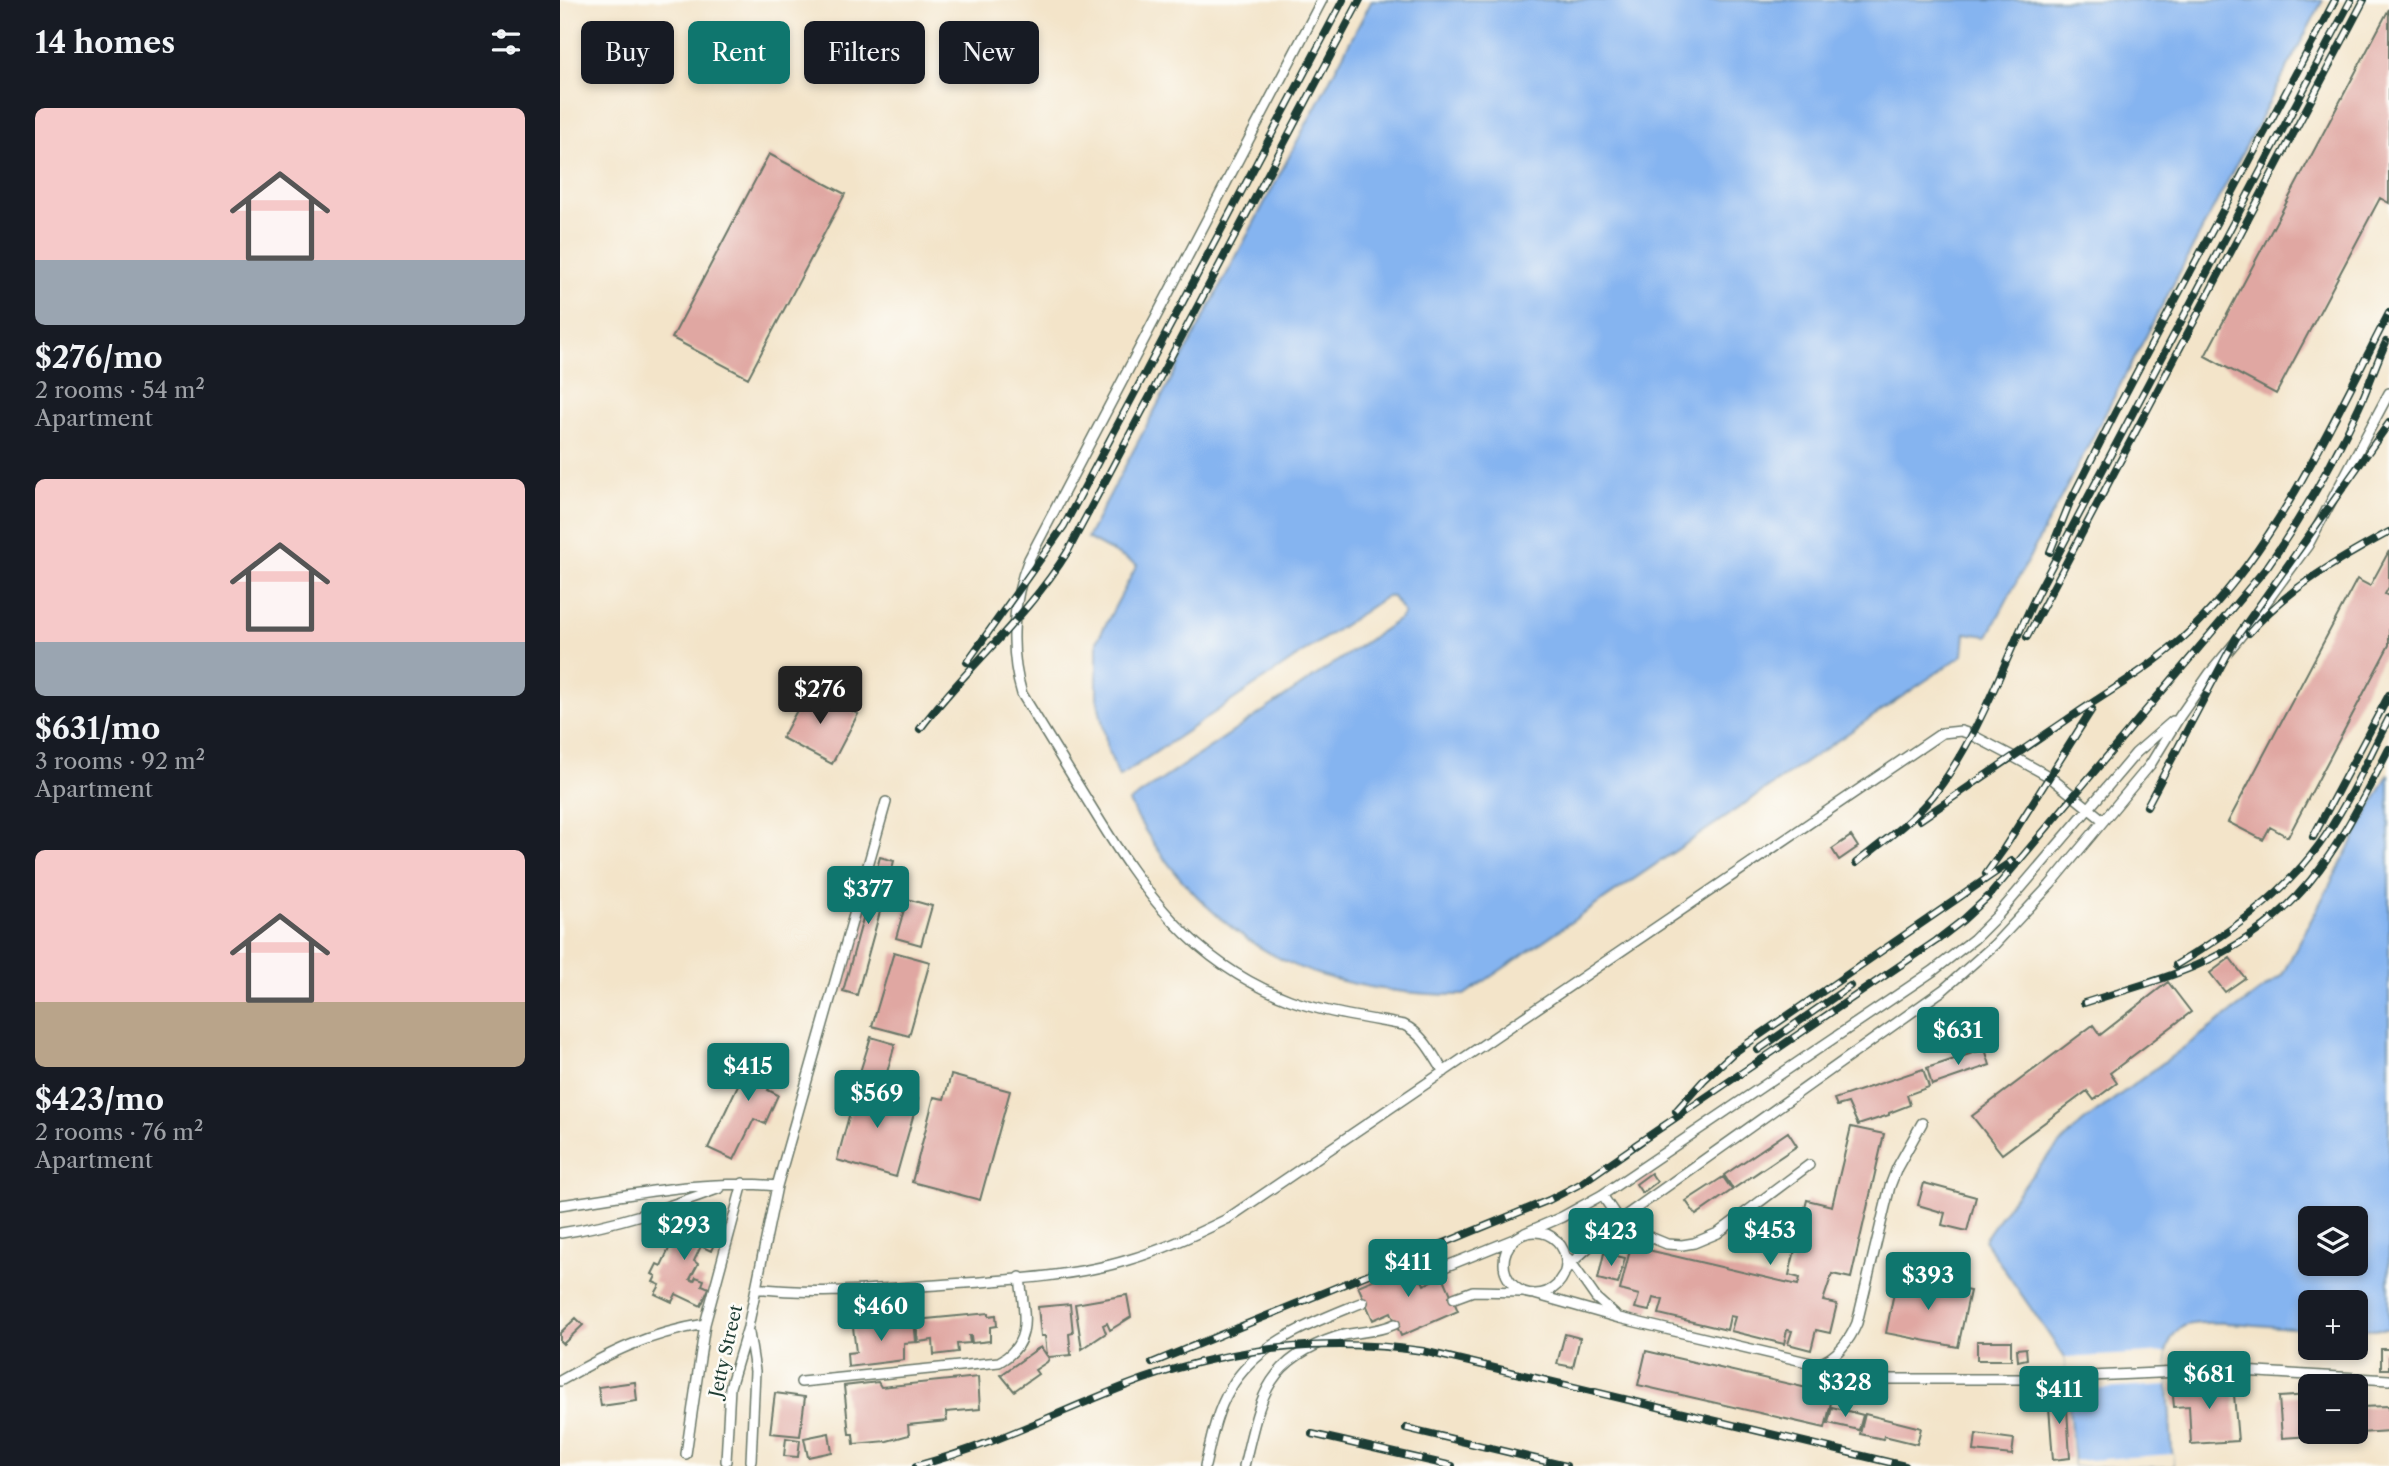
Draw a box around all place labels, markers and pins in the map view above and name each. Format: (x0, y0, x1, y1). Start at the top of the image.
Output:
pin: $276 (779, 666, 861, 726)
pin: $377 (827, 866, 909, 926)
pin: $631 (1917, 1007, 1999, 1067)
pin: $415 (707, 1044, 789, 1103)
pin: $569 (836, 1070, 918, 1130)
pin: $293 (643, 1202, 725, 1262)
pin: $423 (1570, 1208, 1652, 1268)
pin: $453 (1729, 1208, 1811, 1267)
pin: $411 (1367, 1240, 1449, 1299)
pin: $393 (1887, 1252, 1969, 1312)
pin: $460 (840, 1284, 922, 1343)
pin: $681 (2168, 1352, 2250, 1411)
pin: $328 (1804, 1360, 1886, 1419)
pin: $411 (2018, 1366, 2100, 1426)

